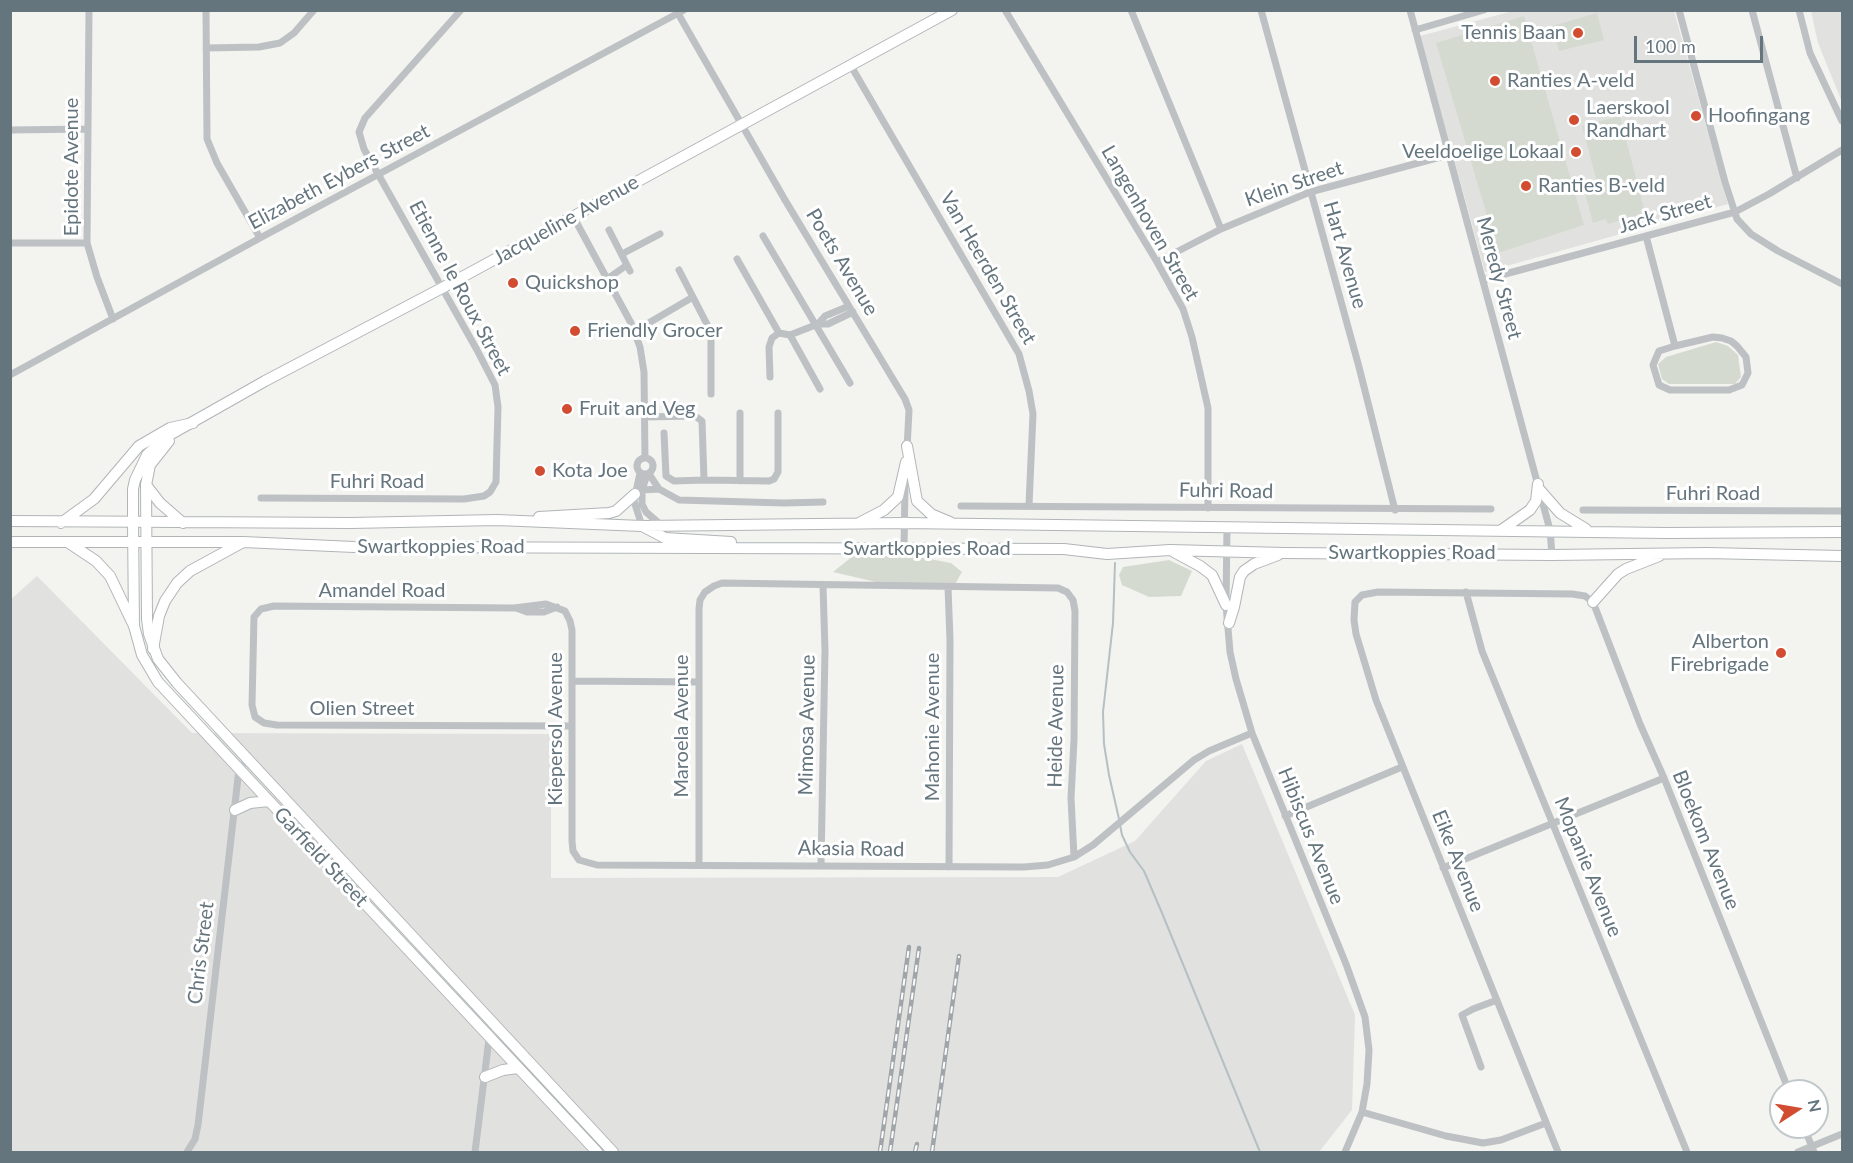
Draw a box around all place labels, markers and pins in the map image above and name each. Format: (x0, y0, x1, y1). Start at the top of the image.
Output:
place label: Tennis Baan (1461, 21, 1566, 45)
marker: Tennis Baan (1571, 26, 1585, 40)
place label: Ranties A-veld (1507, 69, 1634, 93)
marker: Ranties A-veld (1488, 74, 1502, 88)
place label: Laerskool Randhart (1586, 96, 1670, 143)
place label: Hoofingang (1708, 104, 1810, 128)
marker: Hoofingang (1689, 109, 1703, 123)
marker: Laerskool Randhart (1567, 113, 1581, 127)
place label: Veeldoelige Lokaal (1402, 140, 1564, 164)
marker: Veeldoelige Lokaal (1569, 145, 1583, 159)
place label: Ranties B-veld (1538, 174, 1665, 198)
marker: Ranties B-veld (1519, 179, 1533, 193)
place label: Quickshop (525, 271, 619, 295)
marker: Quickshop (506, 276, 520, 290)
place label: Friendly Grocer (587, 319, 722, 343)
marker: Friendly Grocer (568, 324, 582, 338)
place label: Fruit and Veg (579, 397, 695, 421)
marker: Fruit and Veg (560, 402, 574, 416)
place label: Kota Joe (552, 459, 628, 483)
marker: Kota Joe (533, 464, 547, 478)
place label: Alberton Firebrigade (1670, 630, 1769, 677)
marker: Alberton Firebrigade (1774, 646, 1788, 660)

